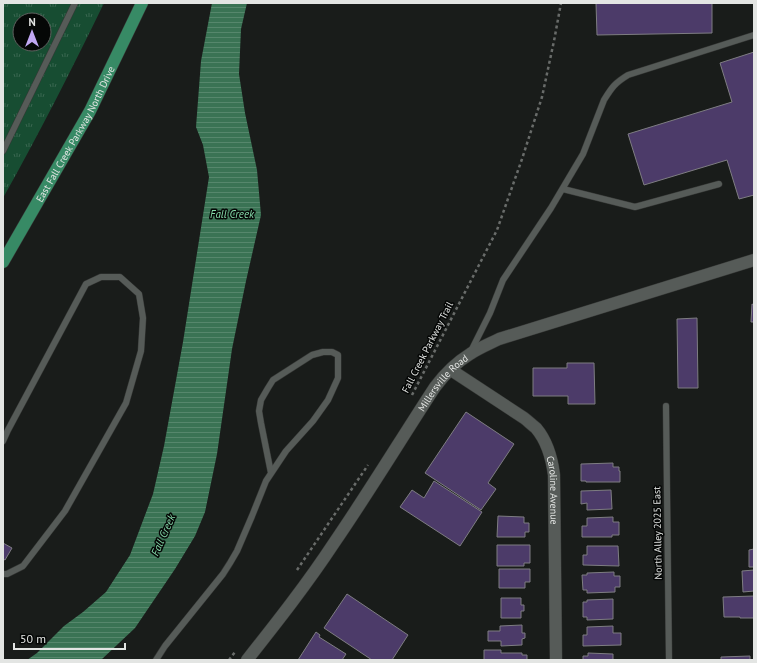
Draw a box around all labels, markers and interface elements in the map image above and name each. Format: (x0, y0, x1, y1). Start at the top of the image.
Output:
north arrow (12, 12, 52, 52)
text: N (28, 15, 36, 29)
street label: East Fall Creek Parkway North Drive (33, 64, 118, 204)
water label: Fall Creek (210, 207, 255, 221)
street label: Fall Creek Parkway Trail (399, 299, 456, 395)
street label: Millersville Road (415, 351, 471, 414)
street label: Caroline Avenue (543, 454, 561, 525)
street label: North Alley 2025 East (650, 486, 665, 580)
water label: Fall Creek (148, 511, 179, 558)
scale bar (14, 625, 125, 651)
text: 50 m (20, 631, 46, 646)

